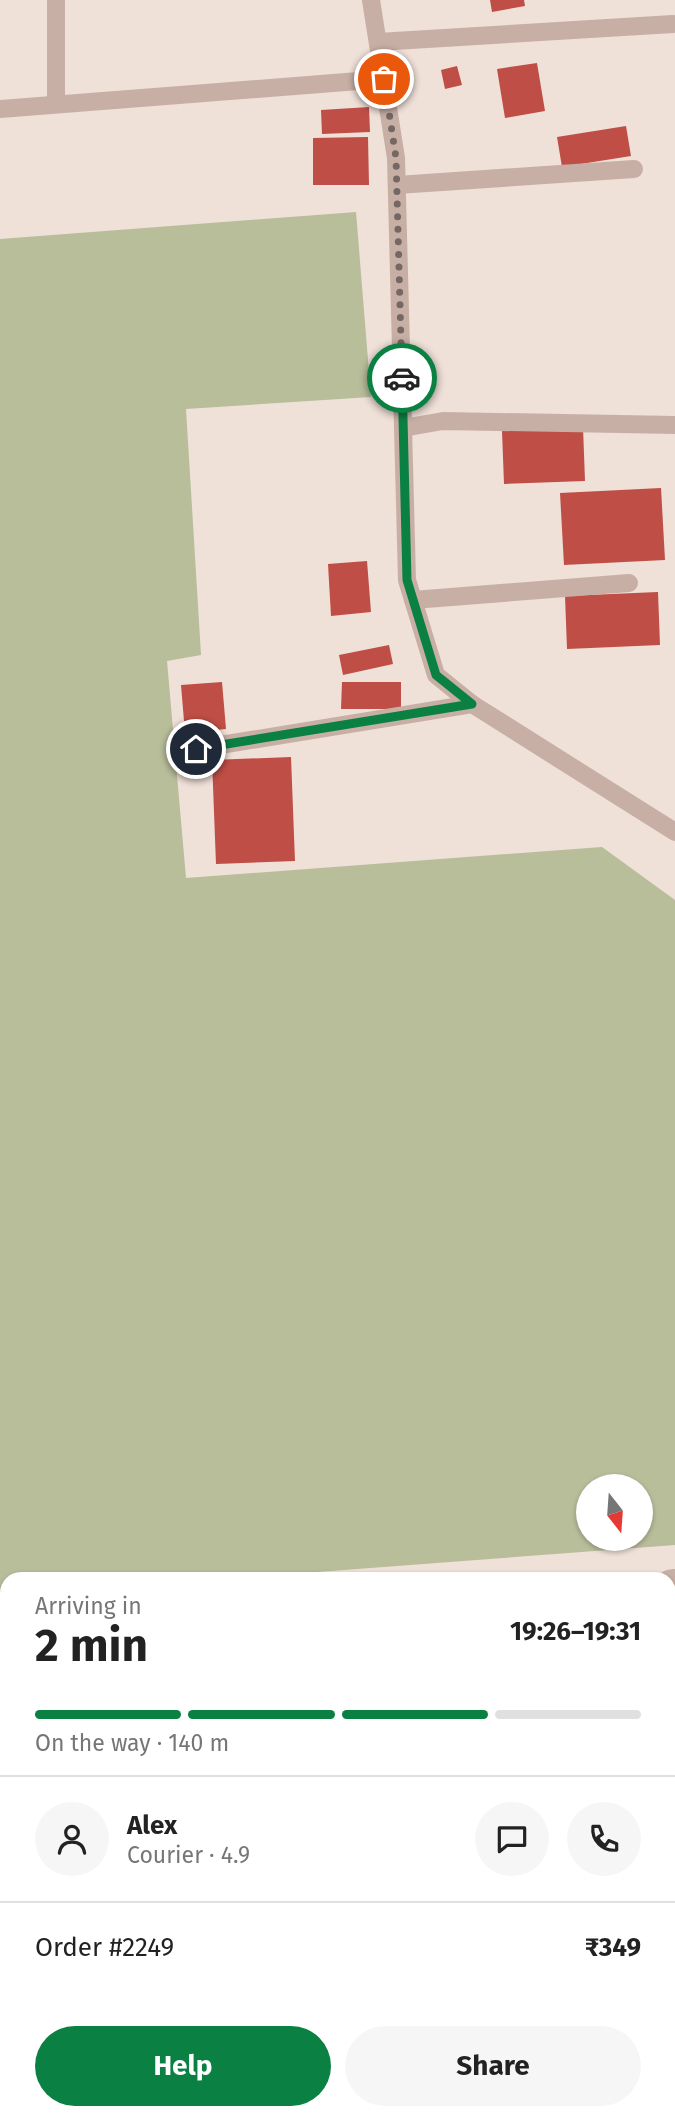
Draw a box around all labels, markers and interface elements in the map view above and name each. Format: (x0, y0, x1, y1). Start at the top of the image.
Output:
pin (354, 49, 414, 109)
icon: bag (365, 60, 403, 98)
courier (367, 343, 437, 413)
icon: car (383, 359, 421, 397)
pin (166, 719, 226, 779)
icon: home (177, 730, 215, 768)
north arrow (576, 1474, 653, 1550)
map controls (576, 1474, 653, 1551)
text: Arriving in (35, 1592, 142, 1620)
text: 19:26–19:31 (510, 1616, 641, 1647)
text: 2 min (35, 1618, 148, 1673)
text: On the way · 140 m (35, 1729, 229, 1757)
button: person (35, 1802, 109, 1876)
button: chat (475, 1802, 549, 1876)
button: phone (567, 1802, 641, 1876)
text: Alex (127, 1810, 177, 1841)
text: Courier · 4.9 (127, 1841, 250, 1869)
text: Order #2249 (35, 1932, 174, 1963)
text: ₹349 (585, 1932, 641, 1963)
button: Help (35, 2026, 331, 2106)
button: Share (345, 2026, 641, 2106)

